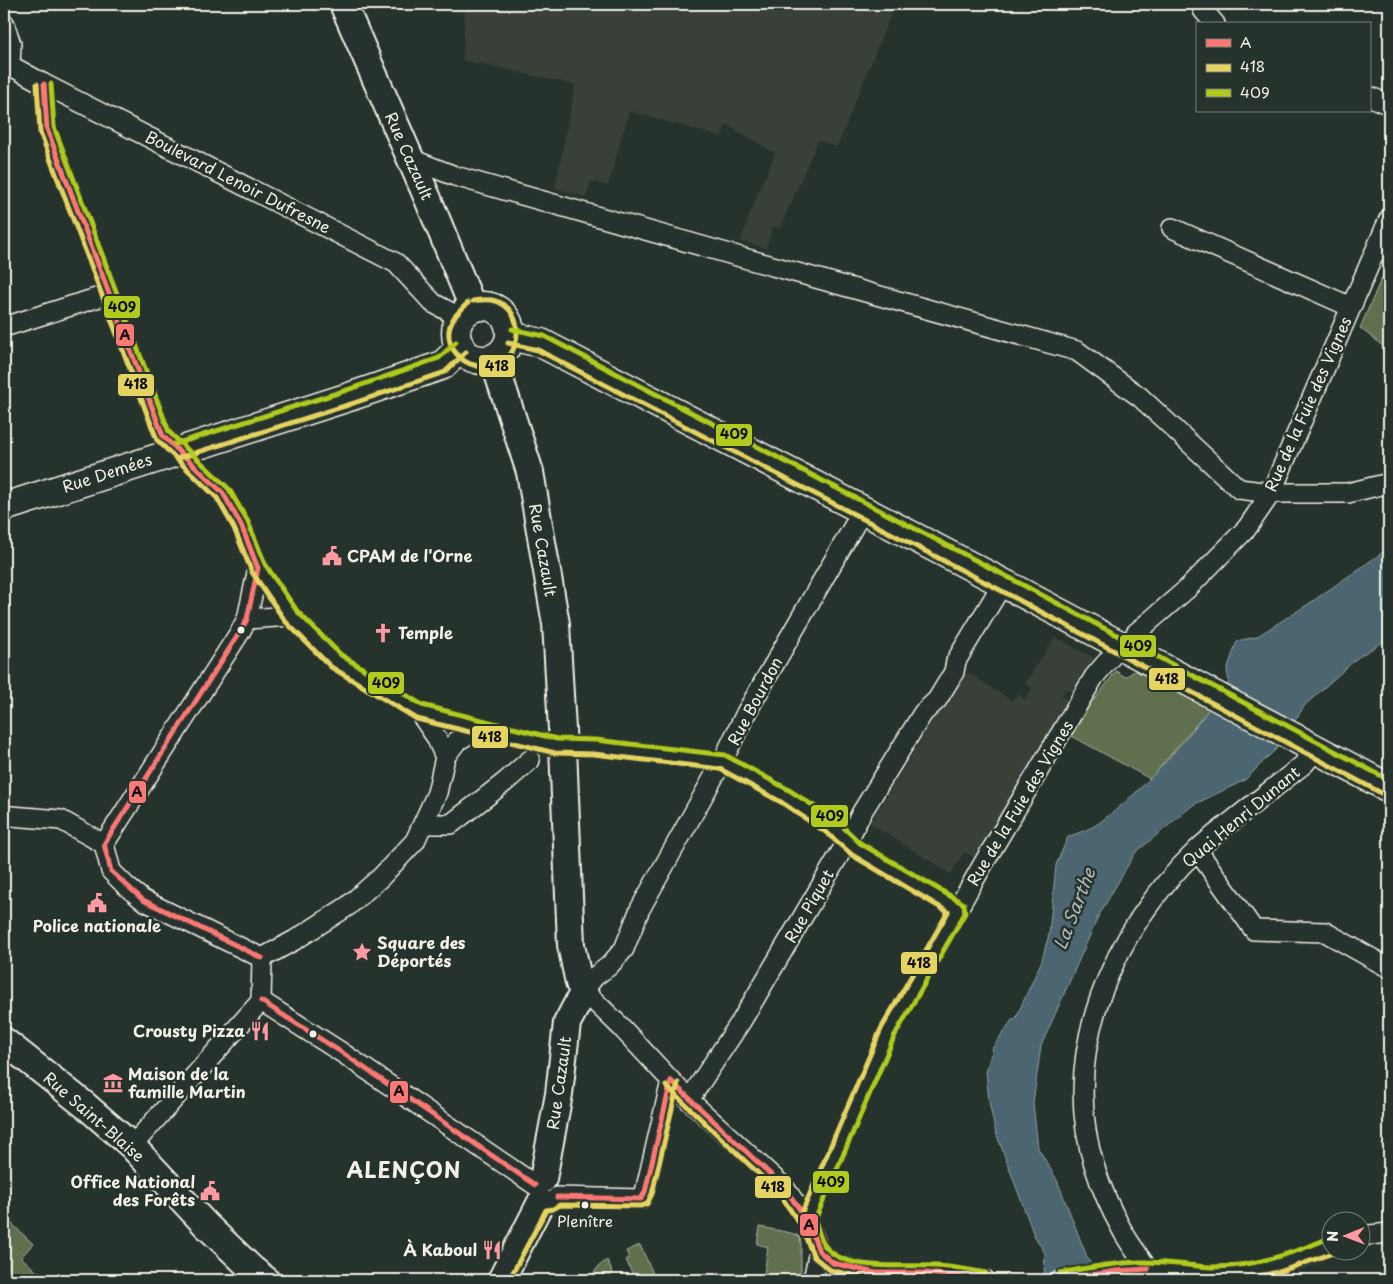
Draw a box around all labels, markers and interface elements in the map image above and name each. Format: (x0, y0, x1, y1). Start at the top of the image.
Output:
legend (1196, 22, 1370, 112)
text: A (1240, 30, 1252, 53)
text: 418 (1240, 54, 1265, 77)
text: 409 (1240, 80, 1270, 103)
street label: Rue Cazault (380, 108, 440, 204)
street label: Boulevard Lenoir Dufresne (141, 124, 336, 238)
line badge: 409 (103, 295, 141, 319)
text: 409 (108, 296, 136, 317)
street label: Rue de la Fuie des Vignes (1258, 312, 1357, 495)
line badge: A (115, 323, 135, 347)
text: A (119, 324, 131, 345)
line badge: 418 (478, 354, 516, 378)
text: 418 (485, 355, 509, 376)
line badge: 418 (117, 373, 155, 397)
text: 418 (124, 373, 148, 394)
line badge: 409 (715, 423, 753, 447)
text: 409 (720, 423, 748, 444)
street label: Rue Demées (59, 446, 155, 498)
street label: Rue Cazault (524, 501, 564, 599)
place label: CPAM de l'Orne (347, 543, 473, 567)
public building icon: CPAM de l'Orne (321, 545, 343, 567)
place label: Temple (398, 620, 453, 644)
church icon: Temple (372, 622, 394, 644)
unlabelled marker (236, 625, 246, 635)
line badge: 409 (1119, 634, 1157, 658)
text: 409 (1124, 635, 1152, 656)
street label: Rue Bourdon (721, 652, 787, 749)
line badge: 418 (1148, 667, 1186, 691)
text: 418 (1155, 668, 1179, 689)
line badge: 409 (367, 671, 405, 695)
text: 409 (372, 672, 400, 693)
street label: Rue de la Fuie des Vignes (960, 715, 1078, 890)
line badge: 418 (471, 725, 509, 749)
text: 418 (478, 726, 502, 747)
street label: Quai Henri Dunant (1176, 759, 1305, 873)
line badge: A (128, 780, 147, 804)
text: A (131, 781, 143, 802)
line badge: 409 (810, 804, 849, 828)
text: 409 (816, 805, 844, 826)
water label: La Sarthe (1046, 862, 1102, 953)
street label: Rue Piquet (777, 864, 839, 947)
public building icon: Police nationale (86, 892, 108, 914)
place label: Police nationale (33, 913, 161, 937)
place label: Square des Déportés (377, 930, 466, 972)
place icon: Square des Déportés (351, 941, 373, 963)
line badge: 418 (900, 951, 938, 975)
text: 418 (907, 952, 931, 973)
place label: Crousty Pizza (133, 1018, 245, 1042)
restaurant icon: Crousty Pizza (249, 1020, 271, 1042)
unlabelled marker (308, 1029, 318, 1039)
street label: Rue Cazault (540, 1034, 577, 1131)
place label: Maison de la famille Martin (128, 1061, 246, 1103)
street label: Rue Saint-Blaise (39, 1066, 150, 1167)
museum icon: Maison de la famille Martin (102, 1072, 124, 1094)
line badge: A (389, 1080, 409, 1104)
text: A (393, 1080, 405, 1101)
district label: ALENÇON (347, 1153, 461, 1185)
place label: Office National des Forêts (71, 1169, 195, 1211)
line badge: 409 (812, 1170, 850, 1194)
text: 409 (817, 1171, 845, 1192)
line badge: 418 (754, 1175, 792, 1199)
text: 418 (761, 1176, 785, 1197)
public building icon: Office National des Forêts (199, 1180, 221, 1202)
marker: Plenître (580, 1200, 590, 1210)
place label: Plenître (557, 1209, 613, 1232)
north arrow (1320, 1212, 1370, 1262)
line badge: A (799, 1213, 819, 1237)
text: A (803, 1214, 815, 1235)
text: N (1322, 1231, 1343, 1242)
place label: À Kaboul (403, 1237, 477, 1261)
restaurant icon: À Kaboul (481, 1239, 503, 1261)

